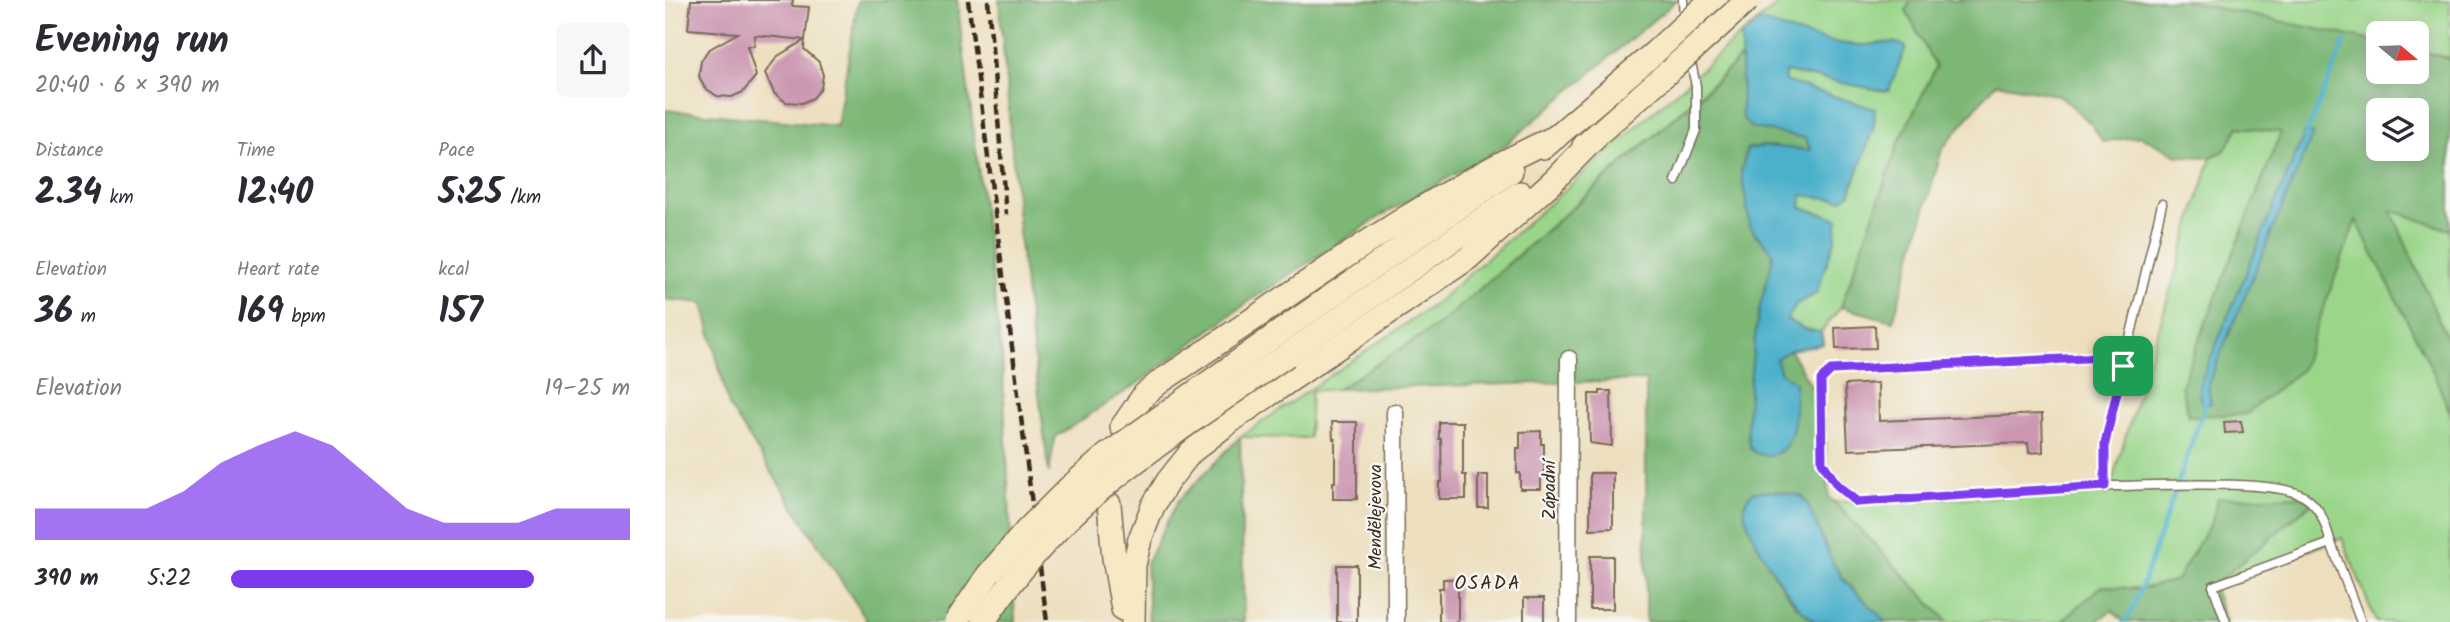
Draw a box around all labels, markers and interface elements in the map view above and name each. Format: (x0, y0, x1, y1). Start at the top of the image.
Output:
text: Evening run (35, 12, 229, 72)
north arrow (2366, 21, 2429, 84)
map controls (2366, 21, 2429, 161)
button: share (556, 23, 630, 97)
text: 20:40 · 6 × 390 m (35, 68, 219, 104)
button: layers (2366, 98, 2429, 161)
text: Distance (35, 136, 103, 166)
text: Time (237, 136, 275, 166)
text: Pace (438, 136, 475, 166)
text: 2.34 (35, 166, 102, 222)
text: 12:40 (237, 166, 313, 222)
text: 5:25 (438, 166, 503, 222)
text: km (102, 183, 134, 213)
text: /km (503, 183, 541, 213)
text: Elevation (35, 255, 107, 285)
text: Heart rate (237, 255, 319, 285)
text: kcal (438, 255, 469, 285)
text: 36 (35, 285, 73, 341)
text: 169 (237, 285, 284, 341)
text: 157 (438, 285, 483, 341)
text: m (73, 302, 96, 332)
text: bpm (284, 302, 326, 332)
pin (2093, 336, 2153, 396)
icon: arrive (2104, 347, 2142, 385)
text: Elevation (35, 371, 122, 407)
text: 19–25 m (544, 371, 630, 407)
street label: Západní (1536, 458, 1565, 520)
street label: Mendělejevova (1362, 464, 1391, 570)
text: 390 m (35, 561, 99, 597)
text: 5:22 (147, 561, 192, 597)
district label: OSADA (1454, 569, 1522, 599)

